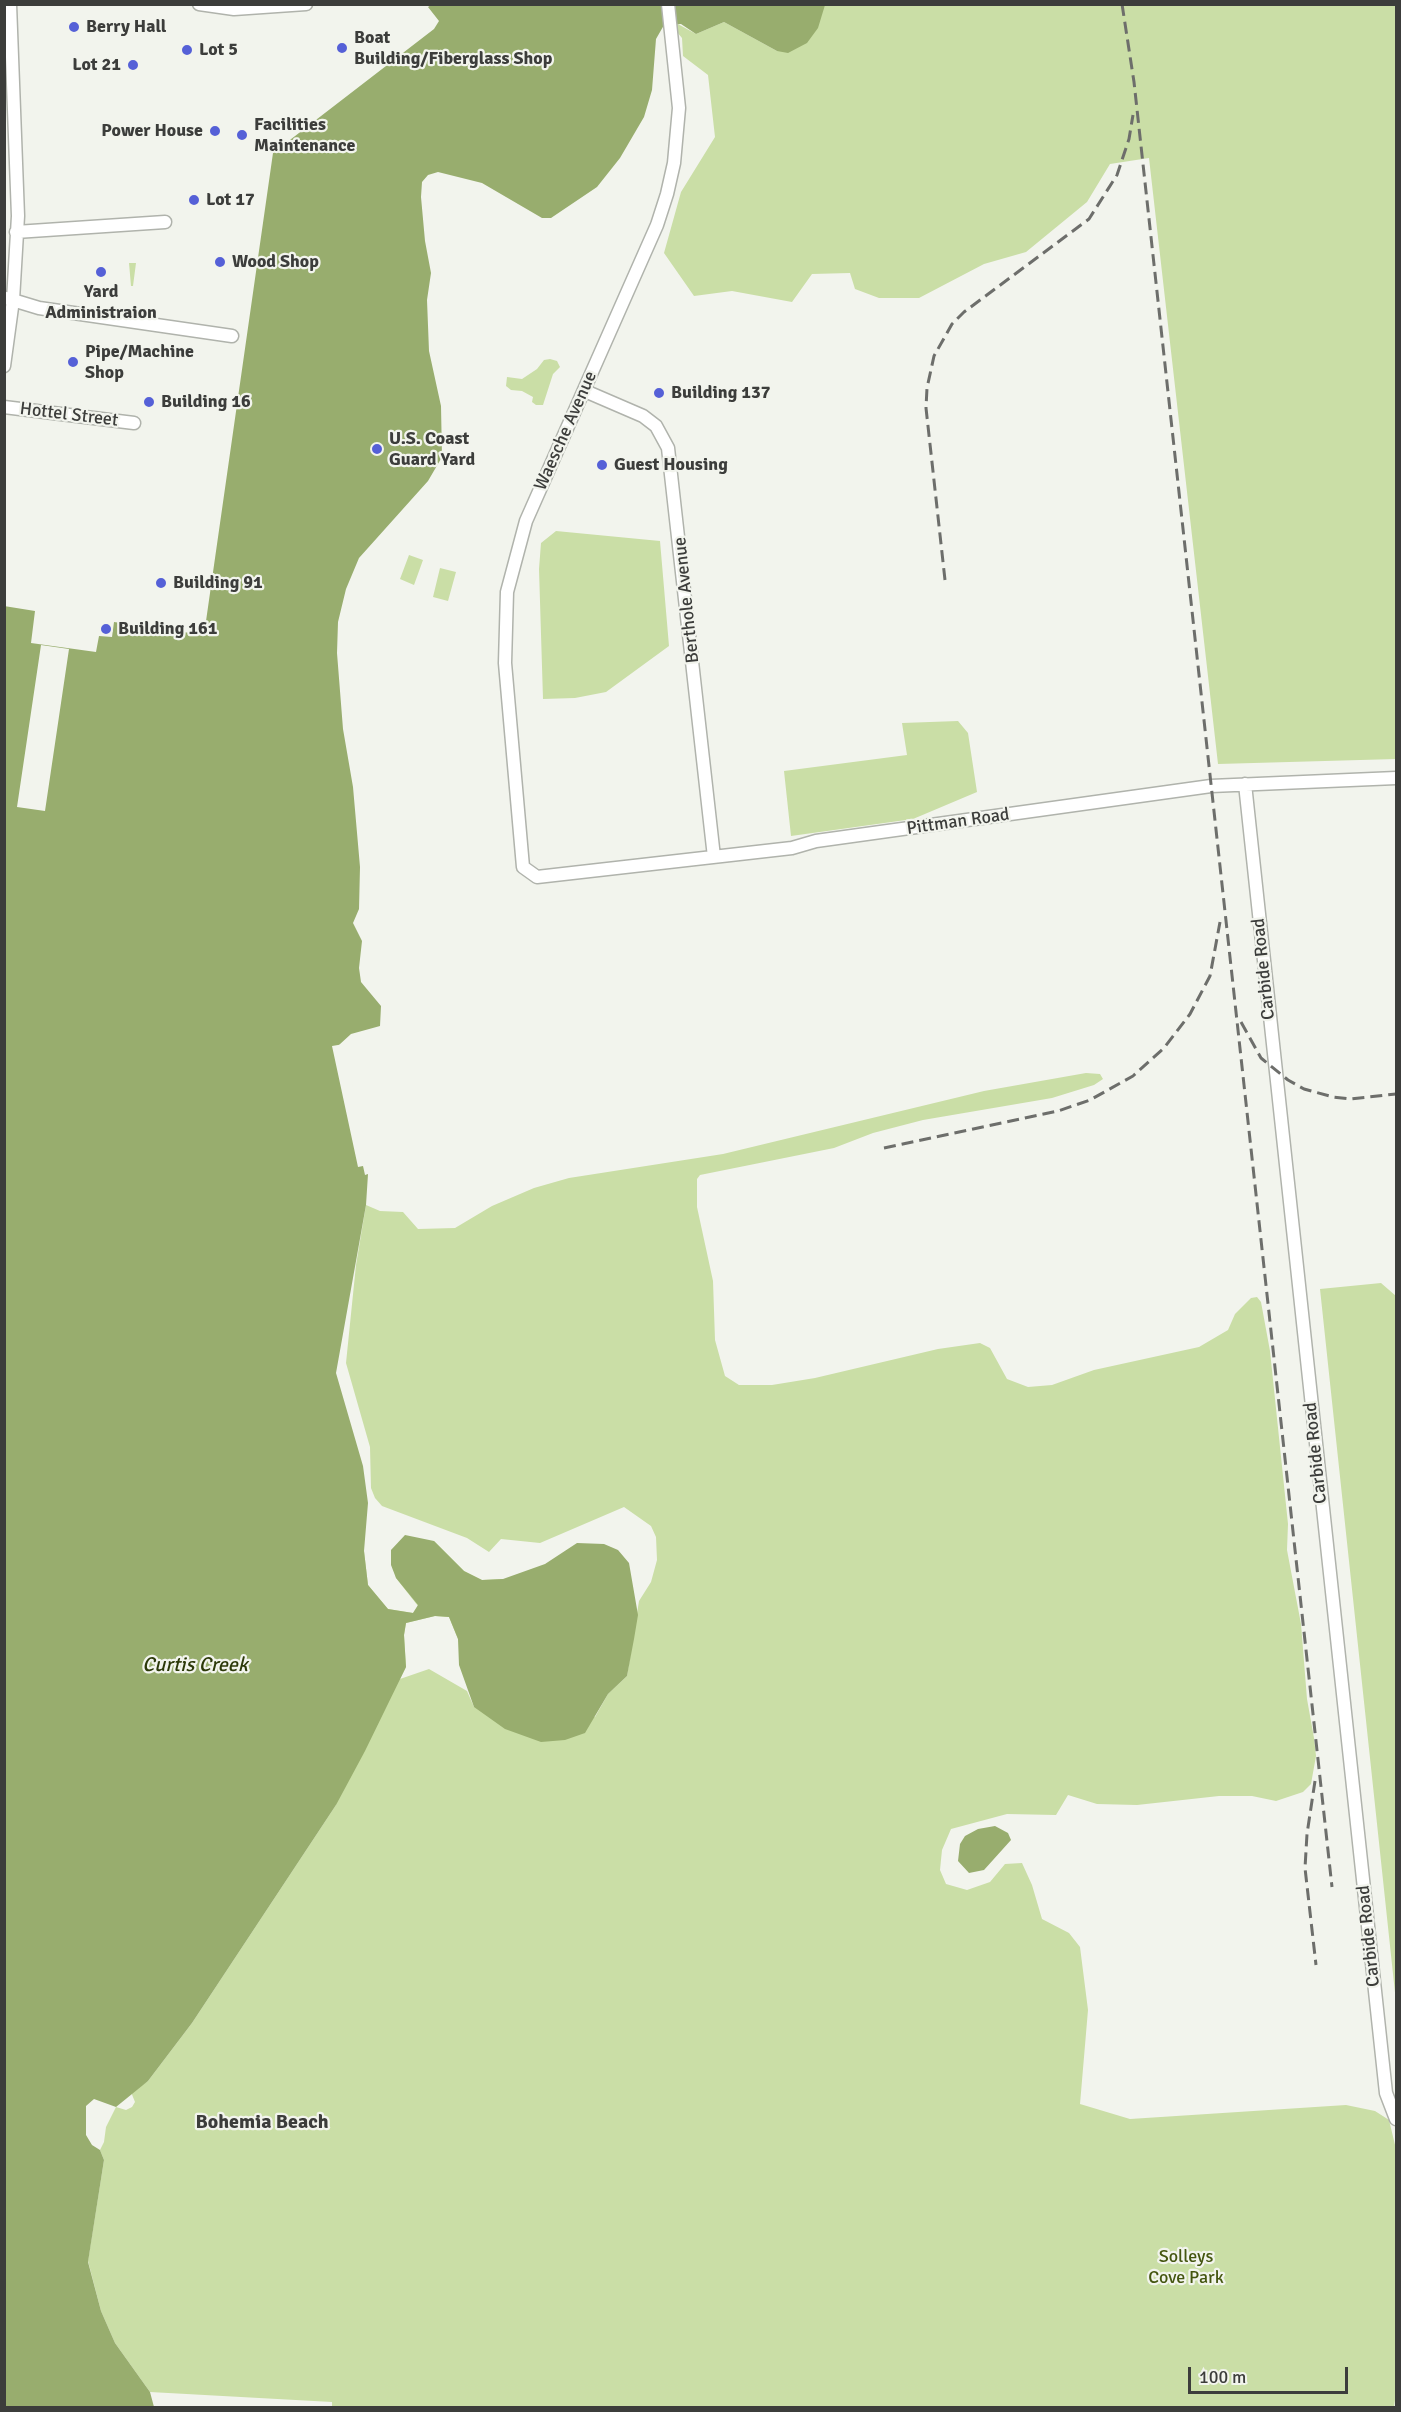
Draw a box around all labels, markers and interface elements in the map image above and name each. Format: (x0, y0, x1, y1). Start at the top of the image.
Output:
place label: Berry Hall (86, 16, 166, 38)
marker: Berry Hall (67, 20, 81, 34)
place label: Boat Building/Fiberglass Shop (354, 27, 552, 70)
place label: Lot 5 (199, 39, 238, 61)
marker: Boat Building/Fiberglass Shop (335, 41, 349, 55)
marker: Lot 5 (180, 43, 194, 57)
place label: Lot 21 (72, 54, 121, 76)
marker: Lot 21 (126, 58, 140, 72)
place label: Facilities Maintenance (254, 114, 355, 156)
place label: Power House (101, 120, 203, 142)
marker: Power House (208, 124, 222, 138)
marker: Facilities Maintenance (235, 128, 249, 142)
place label: Lot 17 (206, 189, 255, 211)
marker: Lot 17 (187, 193, 201, 207)
place label: Wood Shop (232, 251, 319, 273)
marker: Wood Shop (213, 255, 227, 269)
marker: Yard Administraion (94, 265, 108, 279)
place label: Yard Administraion (45, 281, 157, 324)
place label: Pipe/Machine Shop (85, 341, 194, 384)
marker: Pipe/Machine Shop (66, 355, 80, 369)
street label: Waesche Avenue (530, 368, 602, 494)
place label: Building 137 (671, 382, 770, 404)
marker: Building 137 (652, 386, 666, 400)
place label: Building 16 (161, 391, 251, 413)
marker: Building 16 (142, 395, 156, 409)
street label: Hottel Street (19, 398, 119, 432)
place label: U.S. Coast Guard Yard (389, 428, 475, 470)
marker: U.S. Coast Guard Yard (370, 442, 384, 456)
place label: Guest Housing (614, 454, 728, 476)
marker: Guest Housing (595, 458, 609, 472)
street label: Berthole Avenue (670, 536, 704, 664)
place label: Building 91 (173, 572, 263, 594)
marker: Building 91 (154, 576, 168, 590)
place label: Building 161 (118, 618, 217, 640)
marker: Building 161 (99, 622, 113, 636)
street label: Pittman Road (905, 804, 1011, 840)
street label: Carbide Road (1248, 917, 1280, 1021)
street label: Carbide Road (1300, 1401, 1332, 1505)
water label: Curtis Creek (142, 1654, 248, 1678)
street label: Carbide Road (1353, 1884, 1385, 1988)
district label: Bohemia Beach (195, 2111, 329, 2135)
park label: Solleys Cove Park (1148, 2246, 1224, 2288)
scale bar (1191, 2355, 1352, 2393)
text: 100 m (1199, 2366, 1246, 2388)

